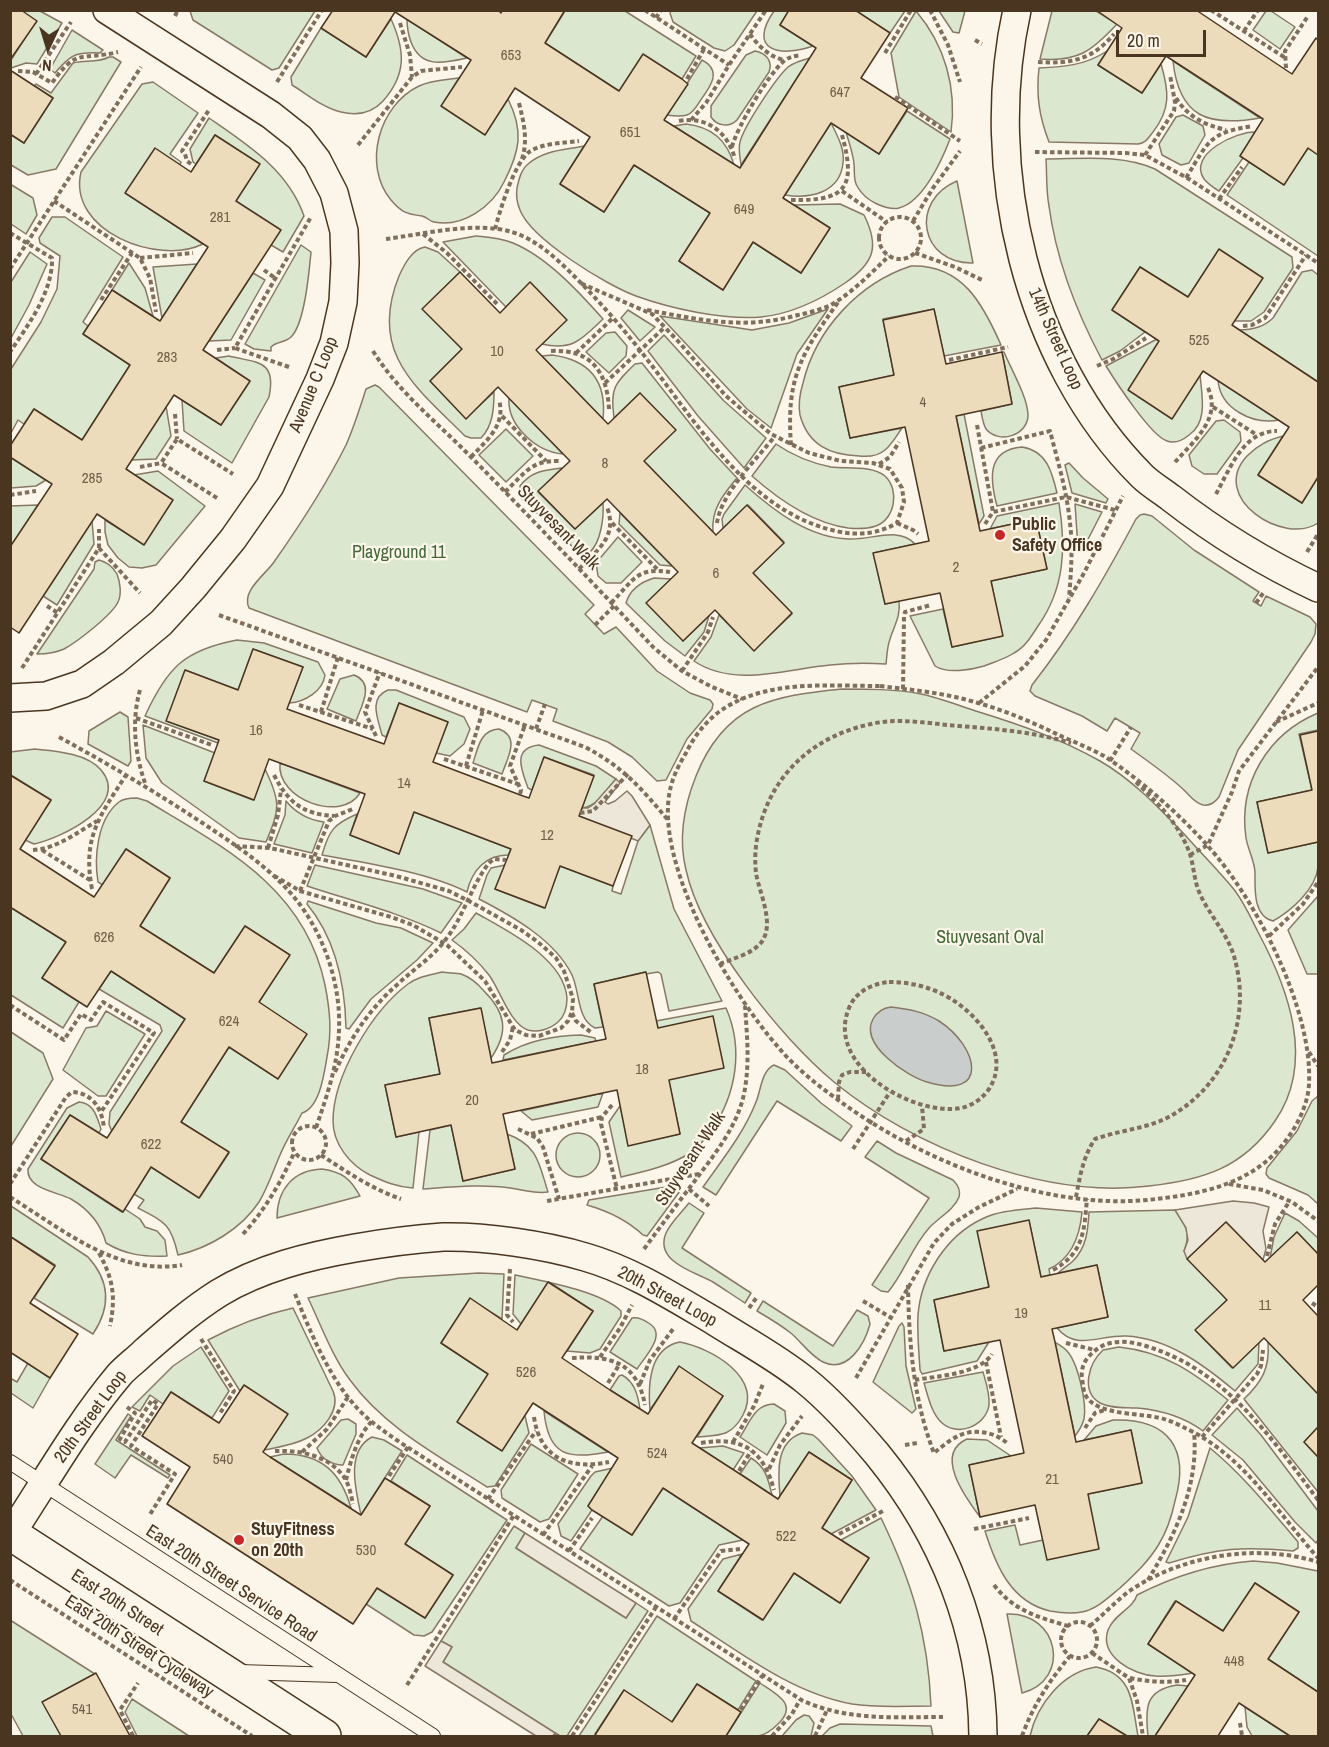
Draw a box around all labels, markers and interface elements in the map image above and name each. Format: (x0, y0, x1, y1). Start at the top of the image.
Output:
north arrow (18, 18, 78, 78)
scale bar (1119, 18, 1209, 56)
text: 20 m (1127, 28, 1160, 53)
house number: 653 (501, 47, 521, 65)
text: N (41, 55, 52, 77)
house number: 647 (830, 84, 850, 102)
house number: 651 (620, 124, 640, 142)
house number: 649 (734, 201, 754, 219)
house number: 281 (210, 209, 230, 227)
street label: 14th Street Loop (1023, 285, 1087, 393)
house number: 525 (1189, 332, 1209, 350)
street label: Avenue C Loop (285, 334, 343, 436)
house number: 10 (490, 343, 504, 361)
house number: 283 (157, 349, 177, 367)
house number: 4 (920, 394, 926, 412)
house number: 8 (602, 455, 608, 473)
house number: 285 (82, 470, 102, 488)
street label: Stuyvesant Walk (512, 481, 604, 575)
place label: Public Safety Office (1012, 514, 1102, 556)
marker: Public Safety Office (993, 528, 1007, 542)
park label: Playground 11 (352, 542, 446, 564)
house number: 2 (953, 559, 959, 577)
house number: 6 (713, 565, 719, 583)
house number: 16 (249, 722, 263, 740)
house number: 14 (397, 775, 411, 793)
house number: 12 (540, 827, 554, 845)
park label: Stuyvesant Oval (936, 927, 1044, 949)
house number: 626 (94, 929, 114, 947)
house number: 624 (219, 1013, 239, 1031)
house number: 18 (635, 1061, 649, 1079)
house number: 20 (465, 1092, 479, 1110)
street label: Stuyvesant Walk (651, 1108, 731, 1210)
house number: 622 (141, 1136, 161, 1154)
street label: 20th Street Loop (614, 1262, 720, 1332)
house number: 11 (1259, 1297, 1271, 1315)
house number: 19 (1014, 1305, 1028, 1323)
house number: 526 (516, 1364, 536, 1382)
street label: 20th Street Loop (50, 1366, 132, 1468)
house number: 524 (647, 1445, 667, 1463)
house number: 540 (213, 1451, 233, 1469)
house number: 21 (1045, 1471, 1059, 1489)
place label: StuyFitness on 20th (251, 1519, 335, 1562)
street label: East 20th Street Service Road (142, 1521, 320, 1647)
house number: 522 (776, 1528, 796, 1546)
marker: StuyFitness on 20th (232, 1533, 246, 1547)
house number: 530 (356, 1542, 376, 1560)
street label: East 20th Street (67, 1565, 167, 1641)
street label: East 20th Street Cycleway (61, 1591, 217, 1703)
house number: 448 (1224, 1653, 1244, 1671)
house number: 541 (72, 1701, 92, 1719)

